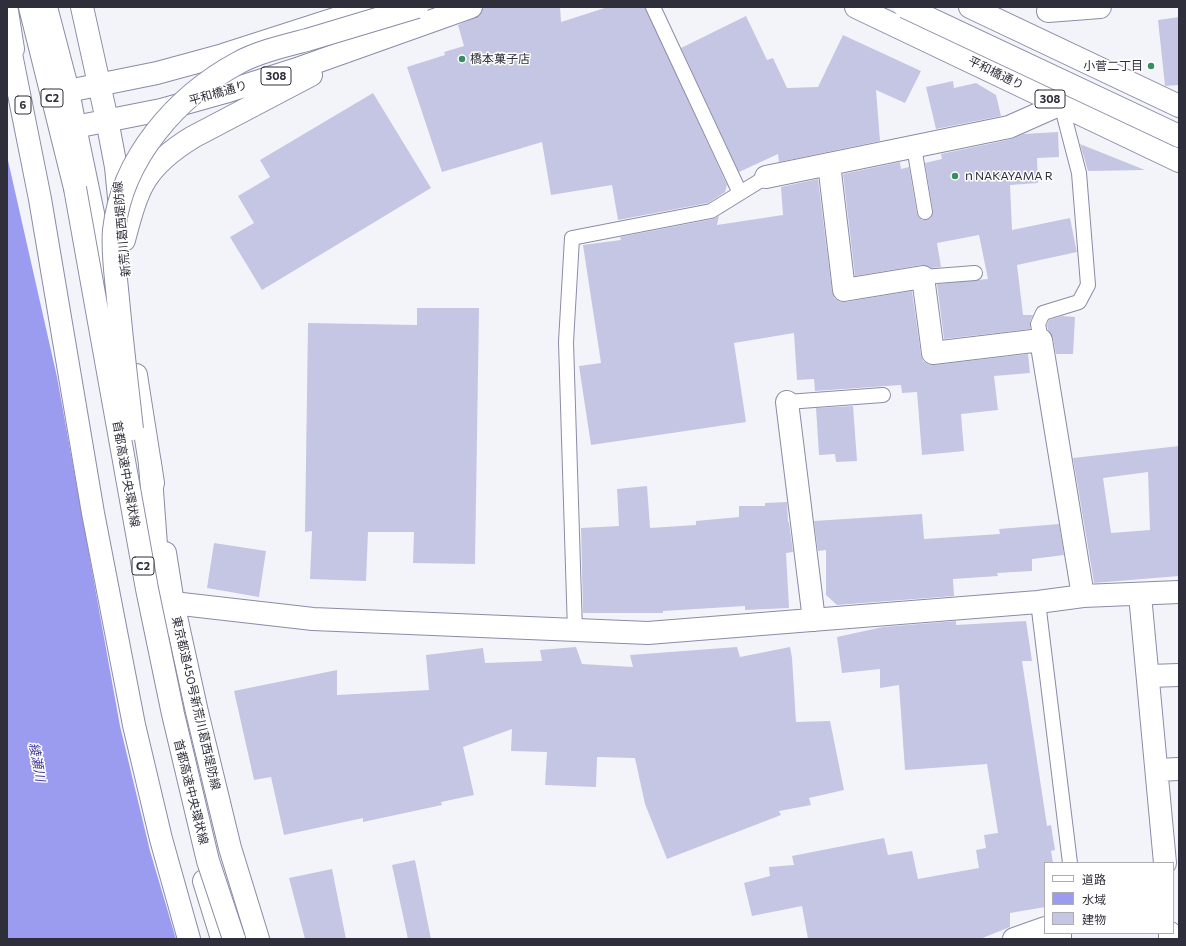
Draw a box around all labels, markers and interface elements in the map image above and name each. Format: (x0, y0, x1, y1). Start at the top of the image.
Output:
place label: 橋本菓子店 (470, 52, 530, 66)
street label: 平和橋通り (966, 53, 1026, 93)
marker: 橋本菓子店 (457, 54, 467, 64)
place label: 小菅二丁目 (1083, 59, 1143, 73)
marker: 小菅二丁目 (1146, 61, 1156, 71)
road number: 308 (261, 67, 291, 85)
street label: 平和橋通り (187, 78, 249, 108)
road number: C2 (41, 89, 63, 107)
road number: 308 (1035, 90, 1065, 108)
road number: 6 (15, 96, 31, 114)
place label: ｎNAKAYAMA R (963, 169, 1053, 183)
marker: ｎNAKAYAMA R (950, 171, 960, 181)
street label: 新荒川葛西堤防線 (111, 181, 133, 277)
street label: 首都高速中央環状線 (110, 420, 142, 528)
road number: C2 (132, 557, 154, 575)
street label: 東京都道450号新荒川葛西堤防線 (169, 615, 223, 791)
street label: 首都高速中央環状線 (171, 738, 211, 846)
water label: 綾瀬川 (26, 741, 48, 783)
legend (1044, 862, 1174, 934)
text: 道路 (1082, 872, 1106, 886)
text: 水域 (1082, 892, 1106, 906)
text: 建物 (1082, 912, 1106, 926)

